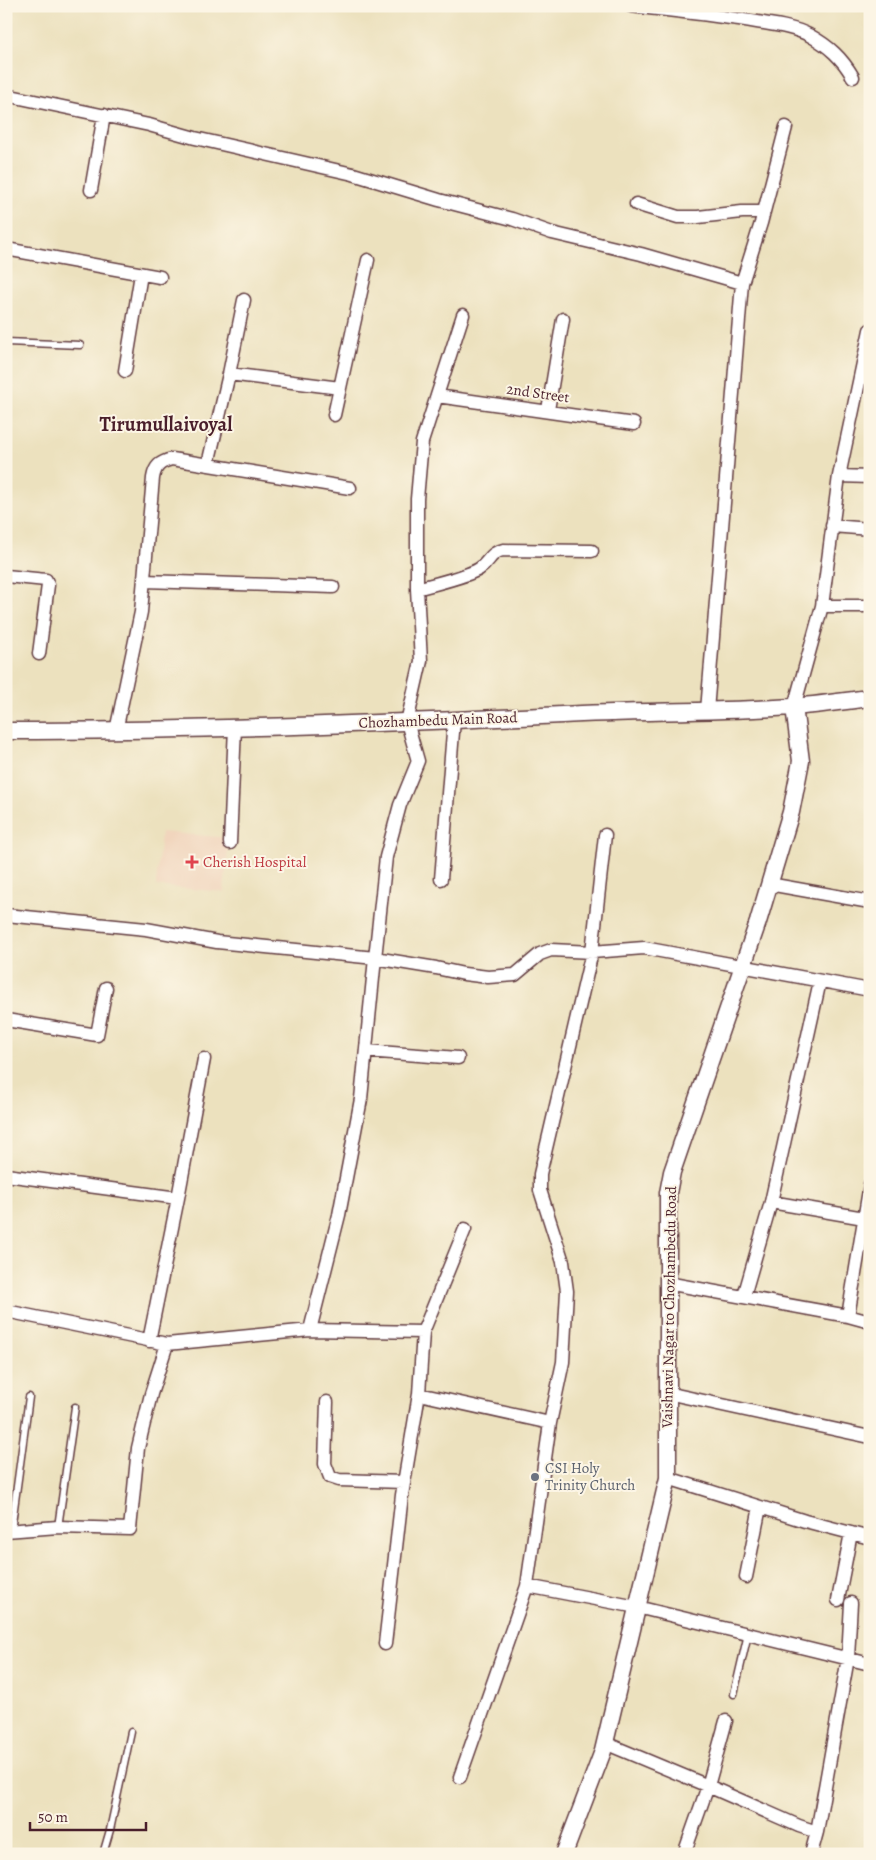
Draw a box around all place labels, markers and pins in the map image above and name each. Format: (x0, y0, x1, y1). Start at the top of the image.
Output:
place label: Cherish Hospital (203, 852, 307, 872)
marker: Cherish Hospital (185, 855, 199, 869)
place label: CSI Holy Trinity Church (545, 1458, 635, 1495)
marker: CSI Holy Trinity Church (529, 1471, 541, 1483)

